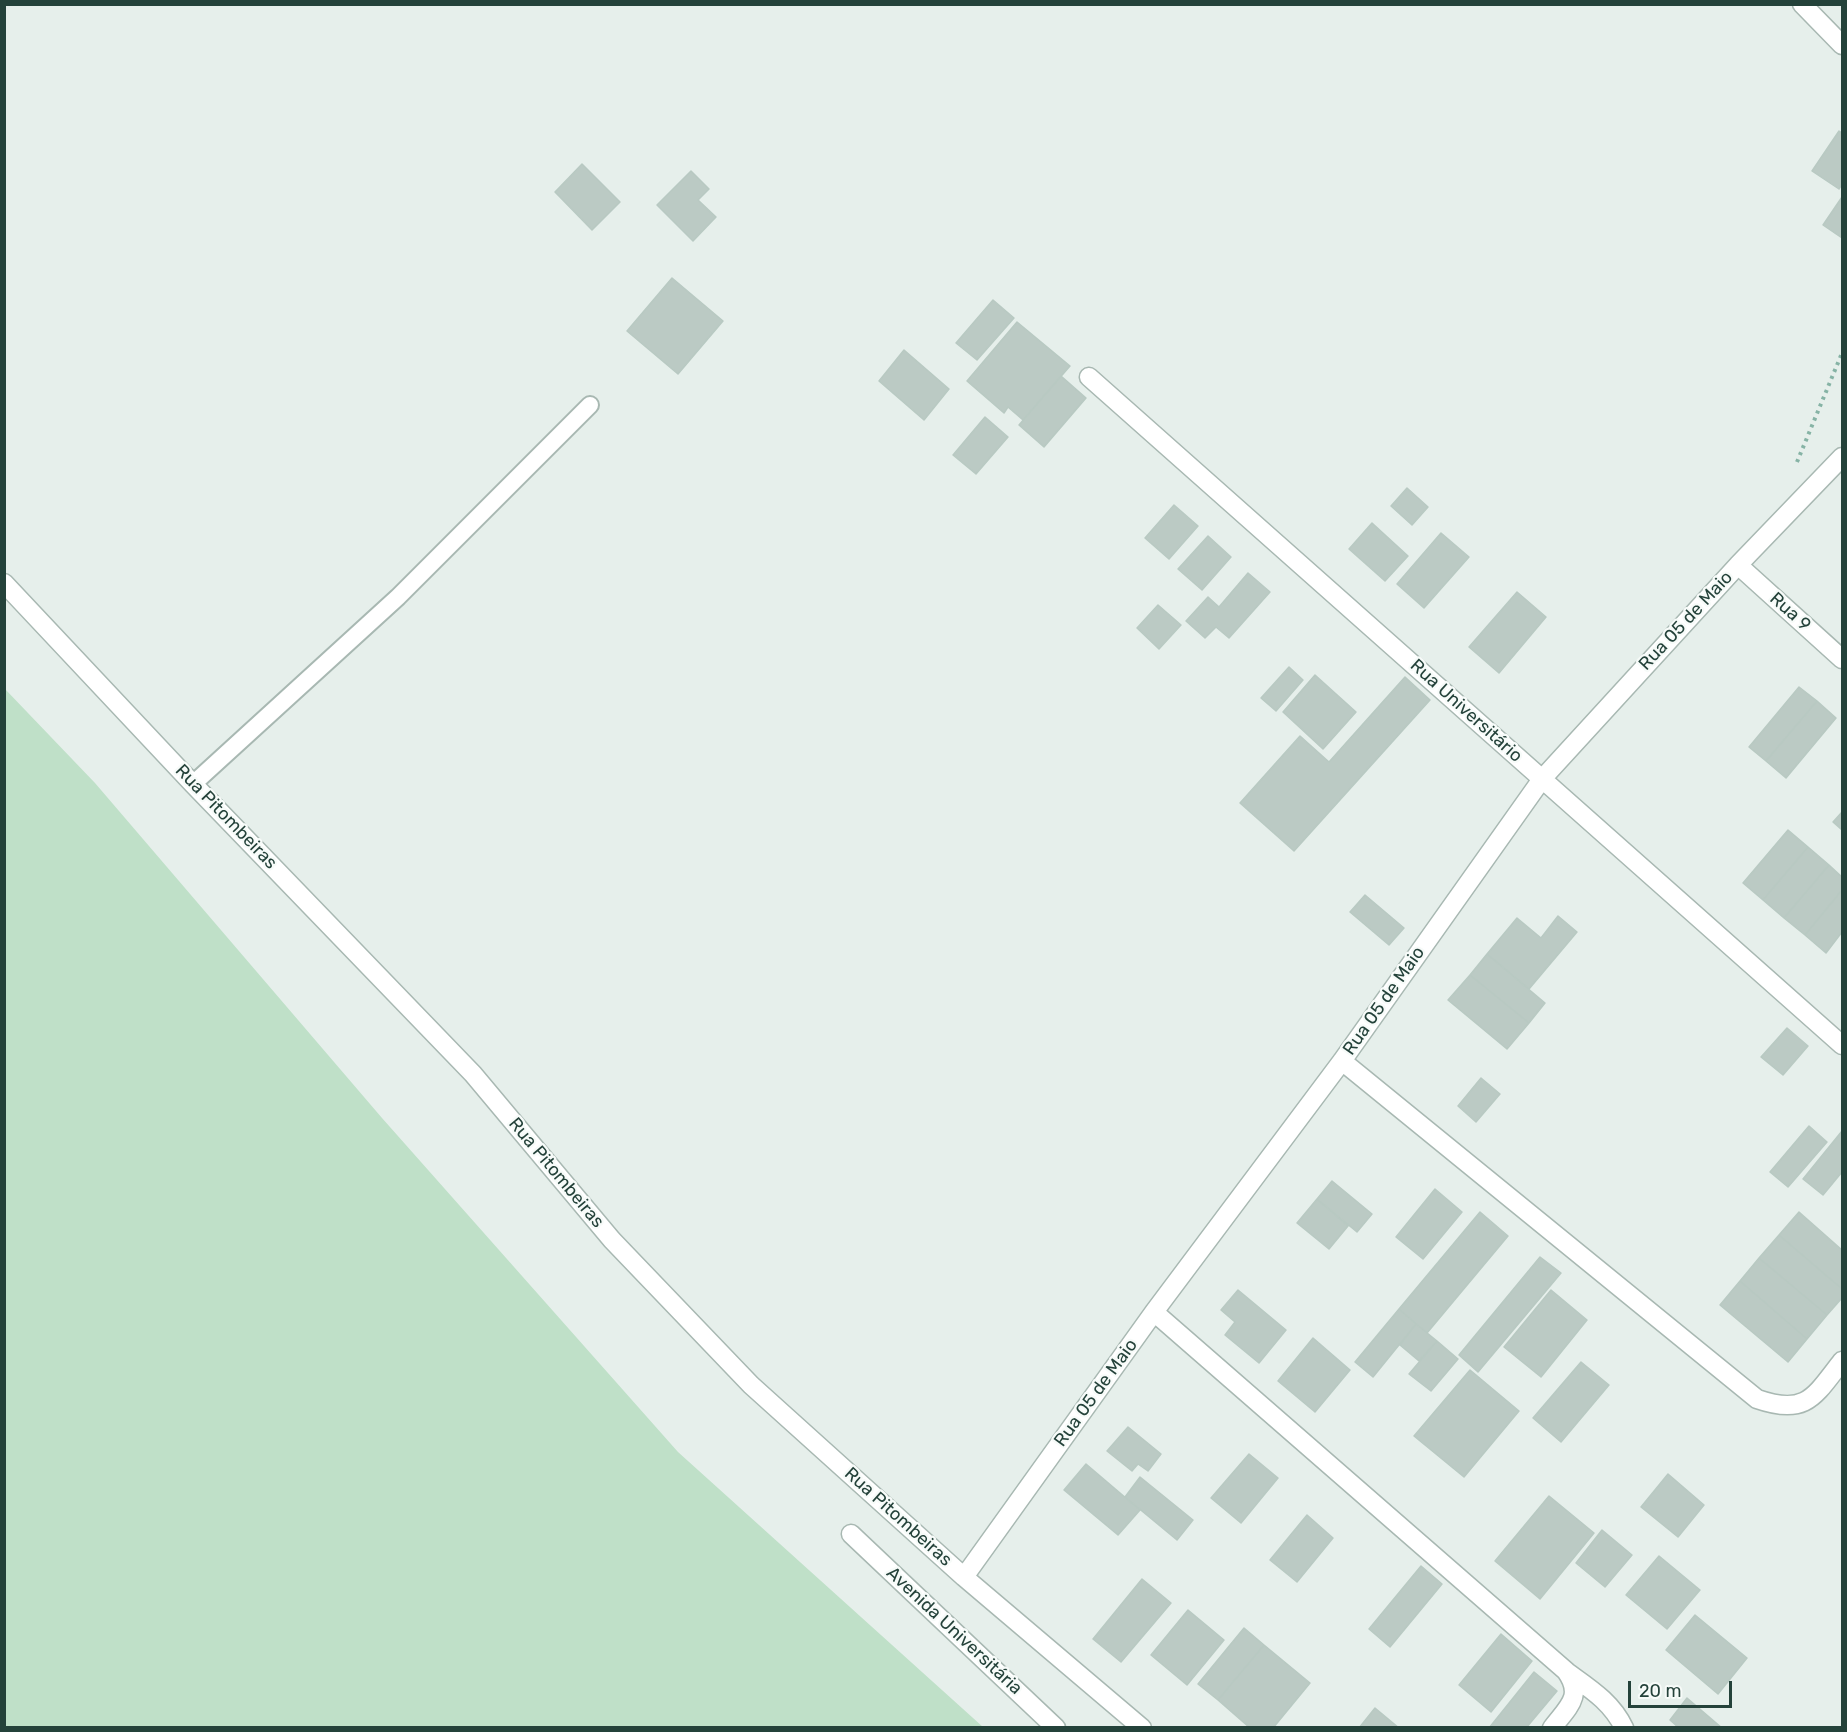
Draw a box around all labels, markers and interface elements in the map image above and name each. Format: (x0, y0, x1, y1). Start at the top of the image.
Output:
street label: Rua 05 de Maio (1635, 567, 1737, 675)
street label: Rua 9 (1765, 588, 1815, 636)
street label: Rua Universitário (1405, 655, 1527, 767)
street label: Rua Pitombeiras (171, 760, 281, 874)
street label: Rua 05 de Maio (1339, 943, 1429, 1059)
street label: Rua Pitombeiras (504, 1114, 608, 1232)
street label: Rua 05 de Maio (1050, 1335, 1142, 1451)
street label: Rua Pitombeiras (840, 1463, 956, 1571)
street label: Avenida Universitária (882, 1563, 1026, 1699)
scale bar (1631, 1669, 1734, 1707)
text: 20 m (1639, 1680, 1681, 1702)

